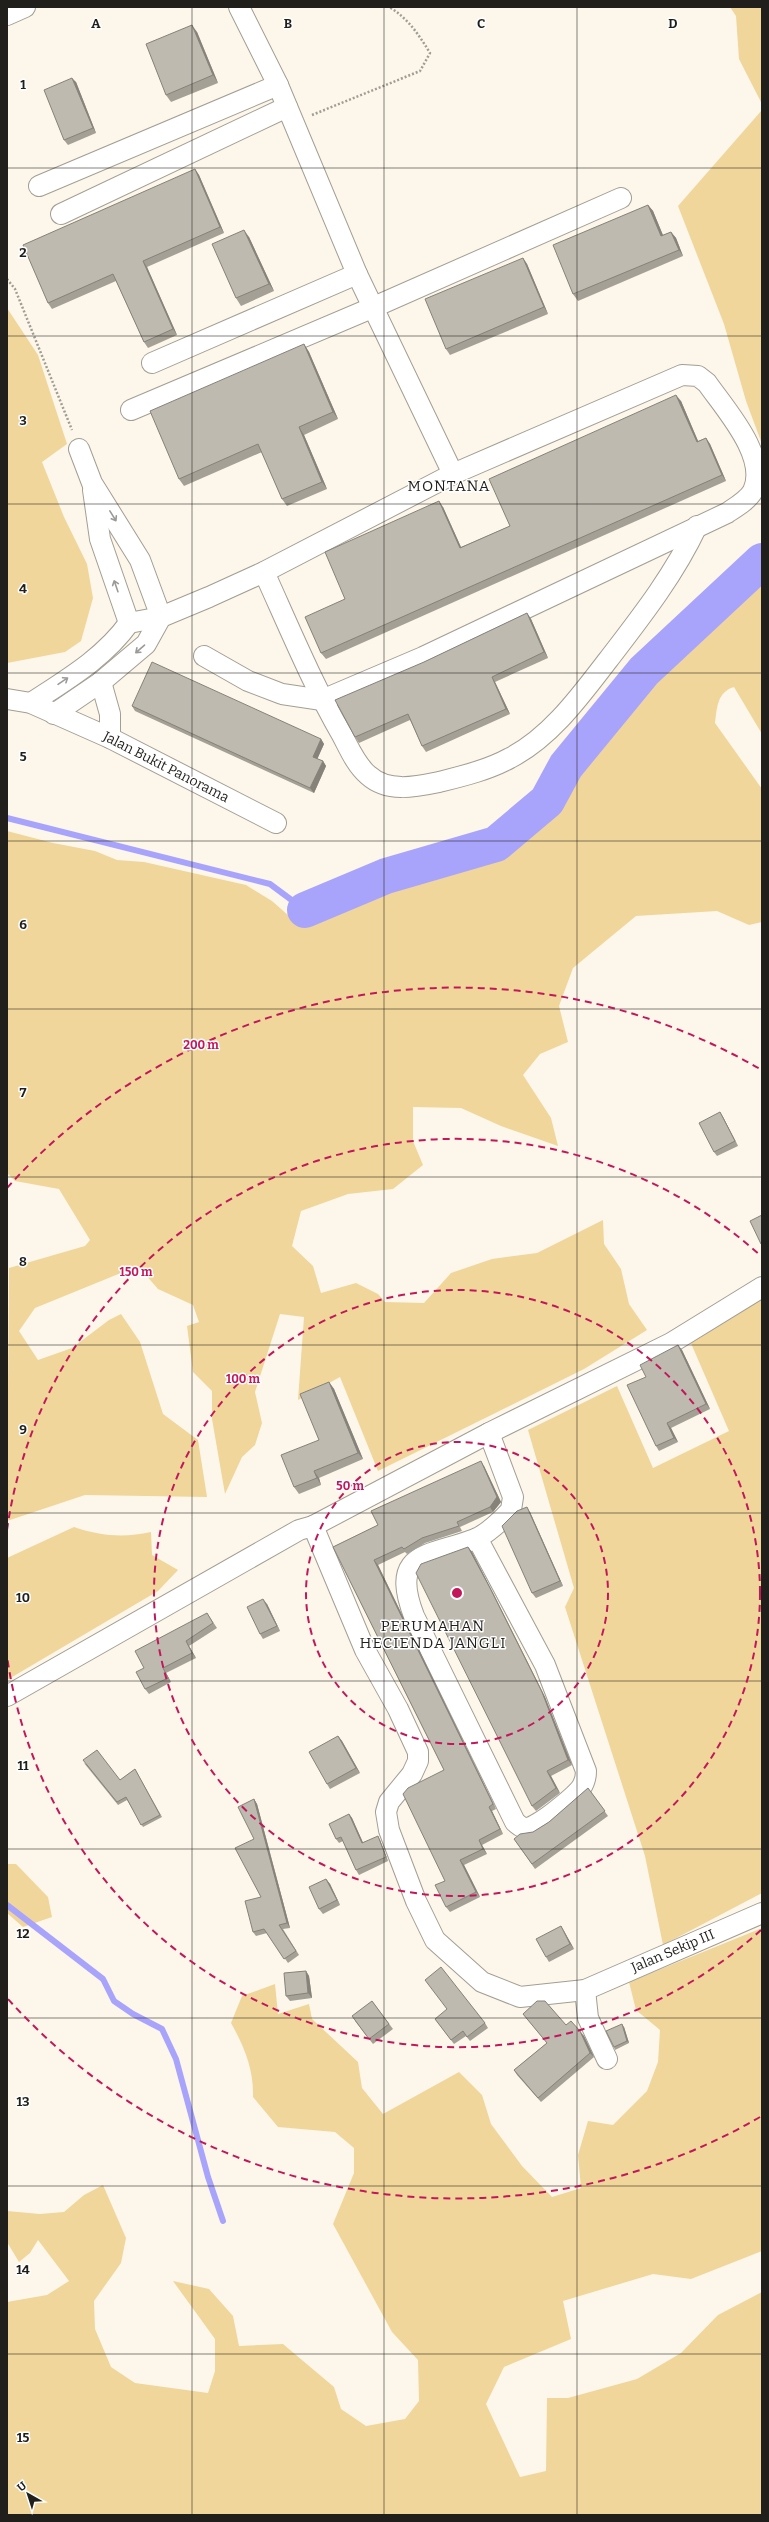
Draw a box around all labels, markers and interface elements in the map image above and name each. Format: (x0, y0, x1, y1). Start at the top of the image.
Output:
text: A (91, 16, 101, 31)
text: B (284, 16, 292, 31)
text: C (477, 16, 485, 31)
text: D (668, 16, 678, 31)
text: 1 (20, 77, 26, 92)
text: 2 (19, 245, 27, 260)
text: 3 (19, 413, 27, 428)
district label: MONTANA (408, 477, 490, 495)
one-way arrow (109, 510, 117, 521)
one-way arrow (112, 580, 119, 593)
text: 4 (19, 581, 27, 596)
one-way arrow (135, 645, 145, 654)
one-way arrow (58, 677, 69, 685)
street label: Jalan Bukit Panorama (99, 727, 232, 806)
text: 5 (19, 749, 27, 764)
text: 6 (19, 917, 27, 932)
text: 200 m (183, 1038, 219, 1052)
text: 7 (20, 1085, 27, 1100)
text: 8 (19, 1254, 27, 1269)
text: 150 m (120, 1265, 153, 1279)
text: 100 m (226, 1372, 261, 1386)
text: 9 (19, 1422, 27, 1437)
text: 50 m (336, 1479, 364, 1493)
centre of rings (450, 1586, 464, 1600)
text: 10 (16, 1590, 30, 1605)
district label: PERUMAHAN HECIENDA JANGLI (360, 1617, 506, 1652)
text: 11 (17, 1758, 29, 1773)
text: 12 (17, 1926, 29, 1941)
street label: Jalan Sekip III (628, 1926, 717, 1977)
text: 13 (16, 2094, 30, 2109)
text: 14 (16, 2262, 30, 2277)
text: 15 (17, 2430, 29, 2445)
north arrow (8, 2474, 48, 2514)
text: U (15, 2479, 29, 2494)

